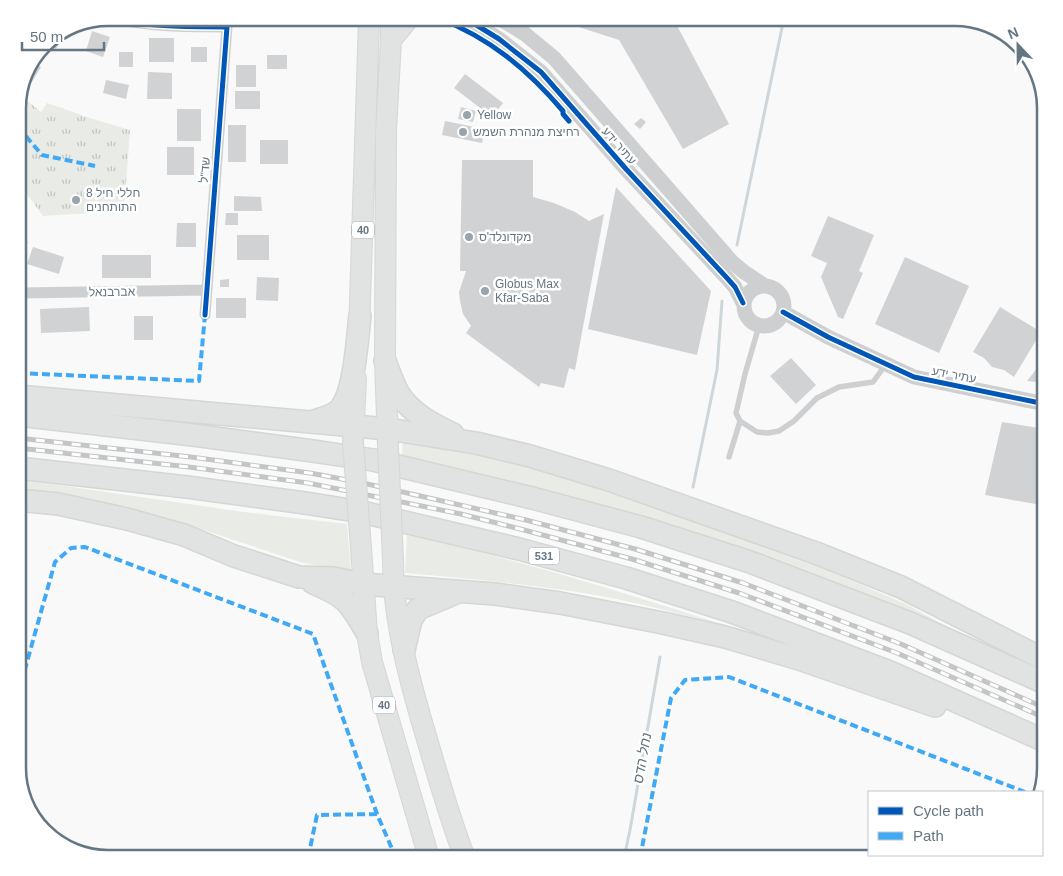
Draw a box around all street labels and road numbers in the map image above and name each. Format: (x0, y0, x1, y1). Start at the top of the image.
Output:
street label: עתיר ידע (599, 124, 639, 168)
street label: שד"ל (197, 156, 213, 184)
road number: 40 (352, 222, 374, 238)
street label: אברבנאל (89, 285, 136, 299)
street label: עתיר ידע (931, 364, 977, 386)
road number: 531 (529, 548, 559, 564)
road number: 40 (373, 696, 395, 714)

